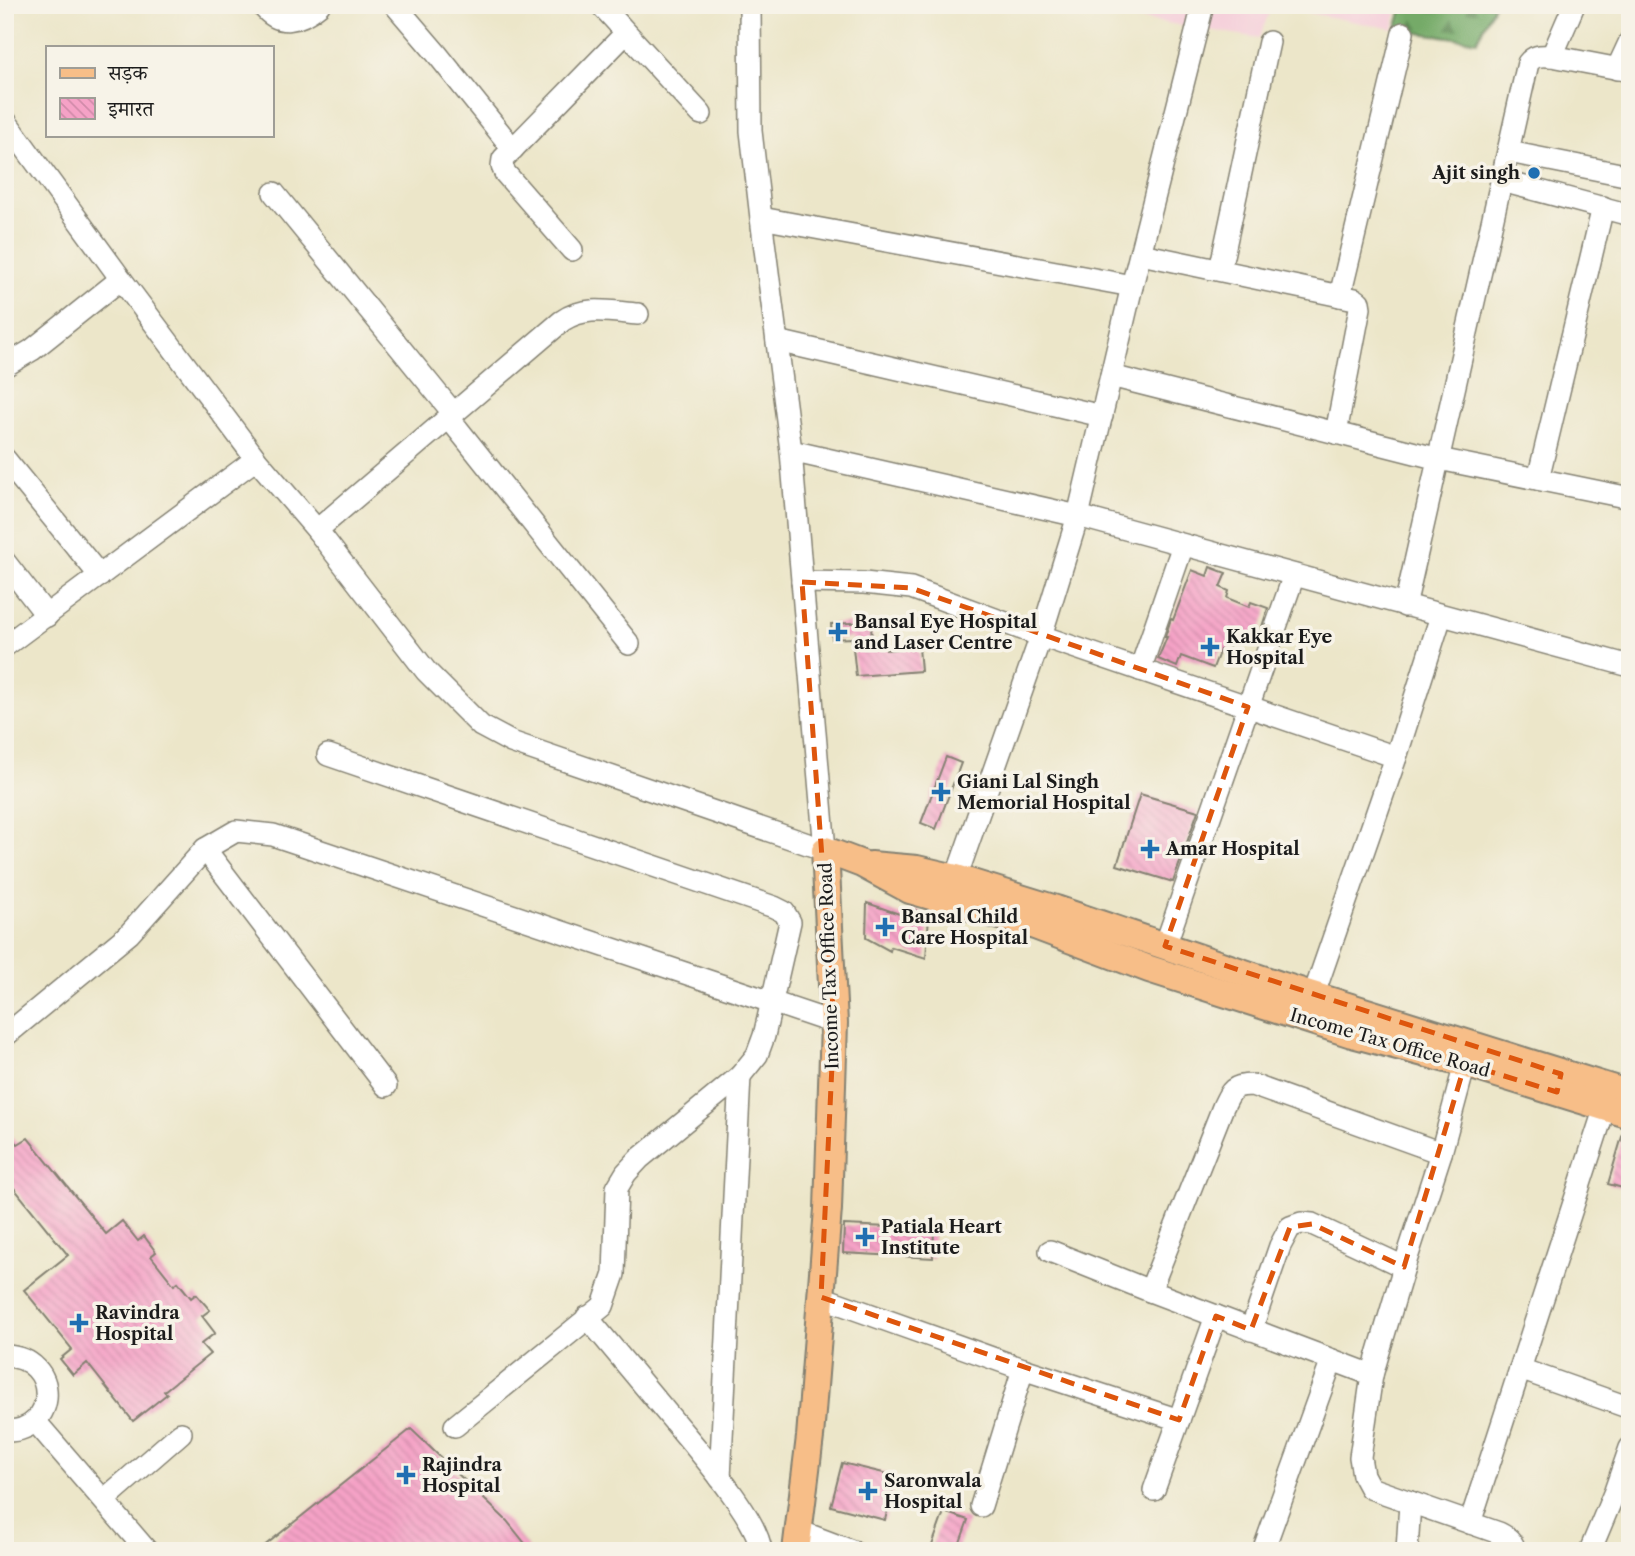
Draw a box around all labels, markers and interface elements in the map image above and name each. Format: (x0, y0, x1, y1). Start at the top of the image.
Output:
legend (46, 46, 273, 136)
text: सड़क (107, 60, 148, 85)
text: इमारत (107, 96, 155, 121)
place label: Ajit singh (1431, 162, 1521, 184)
marker: Ajit singh (1526, 165, 1542, 181)
place label: Bansal Eye Hospital and Laser Centre (854, 611, 1037, 654)
marker: Bansal Eye Hospital and Laser Centre (828, 622, 848, 642)
place label: Kakkar Eye Hospital (1226, 626, 1333, 669)
marker: Kakkar Eye Hospital (1200, 637, 1220, 657)
place label: Giani Lal Singh Memorial Hospital (957, 771, 1131, 814)
marker: Giani Lal Singh Memorial Hospital (931, 782, 951, 802)
place label: Amar Hospital (1165, 838, 1300, 860)
marker: Amar Hospital (1140, 839, 1160, 859)
street label: Income Tax Office Road (814, 862, 844, 1070)
place label: Bansal Child Care Hospital (901, 906, 1028, 949)
marker: Bansal Child Care Hospital (875, 917, 895, 937)
street label: Income Tax Office Road (1287, 1004, 1493, 1082)
place label: Patiala Heart Institute (881, 1216, 1003, 1259)
marker: Patiala Heart Institute (855, 1227, 875, 1247)
place label: Ravindra Hospital (95, 1302, 180, 1345)
marker: Ravindra Hospital (69, 1313, 89, 1333)
place label: Rajindra Hospital (422, 1454, 503, 1497)
marker: Rajindra Hospital (396, 1465, 416, 1485)
place label: Saronwala Hospital (884, 1470, 982, 1513)
marker: Saronwala Hospital (858, 1481, 878, 1501)

